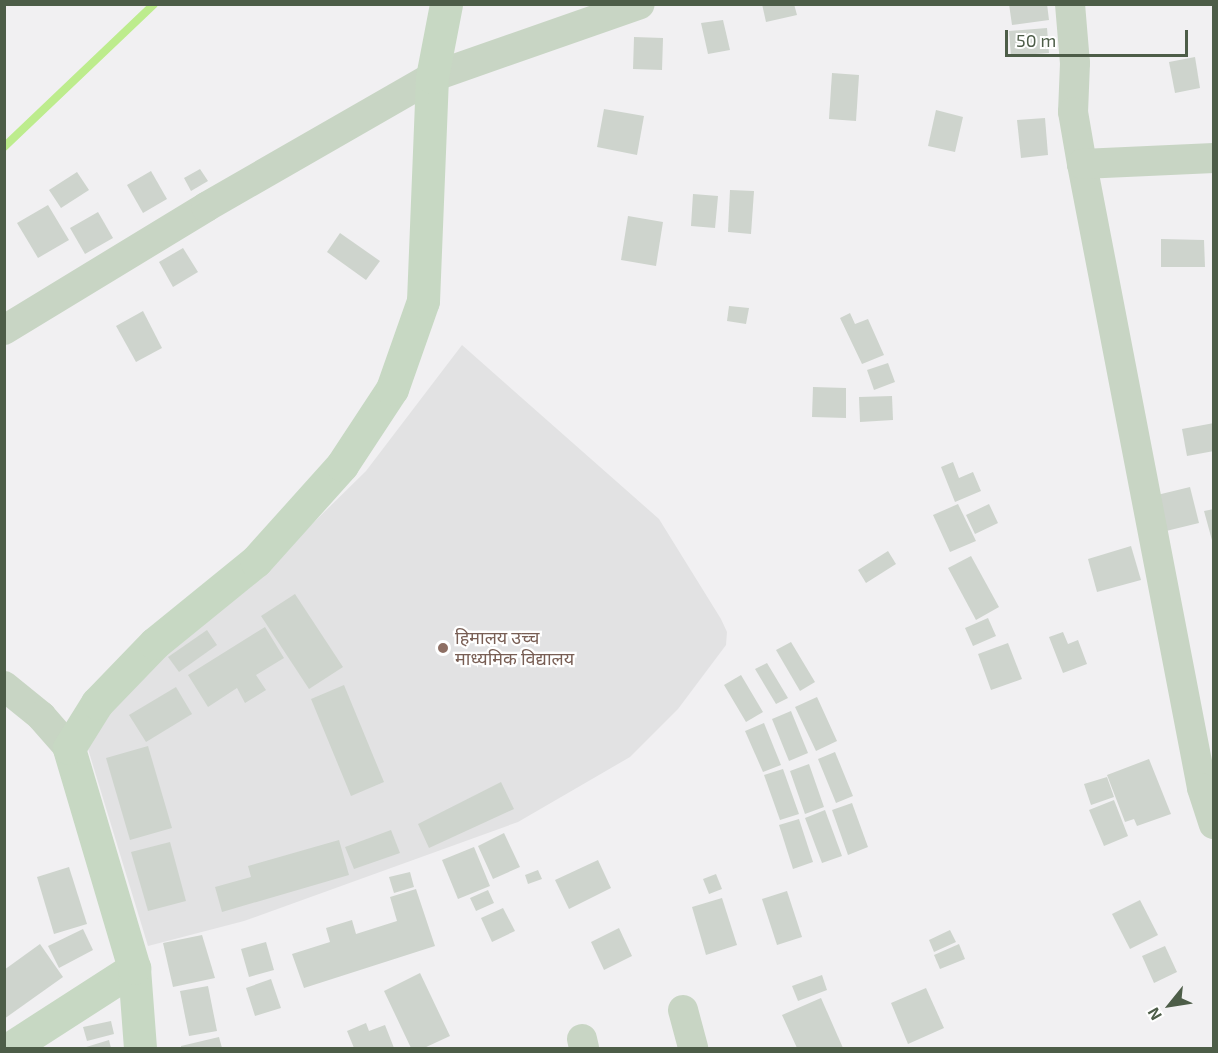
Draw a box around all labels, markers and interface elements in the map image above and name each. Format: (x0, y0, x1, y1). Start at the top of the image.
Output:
scale bar (1008, 18, 1191, 56)
text: 50 m (1016, 29, 1056, 51)
place label: हिमालय उच्च माध्यमिक विद्यालय (455, 627, 574, 670)
marker: हिमालय उच्च माध्यमिक विद्यालय (436, 641, 450, 655)
north arrow (1140, 975, 1200, 1035)
text: N (1143, 1004, 1165, 1024)

